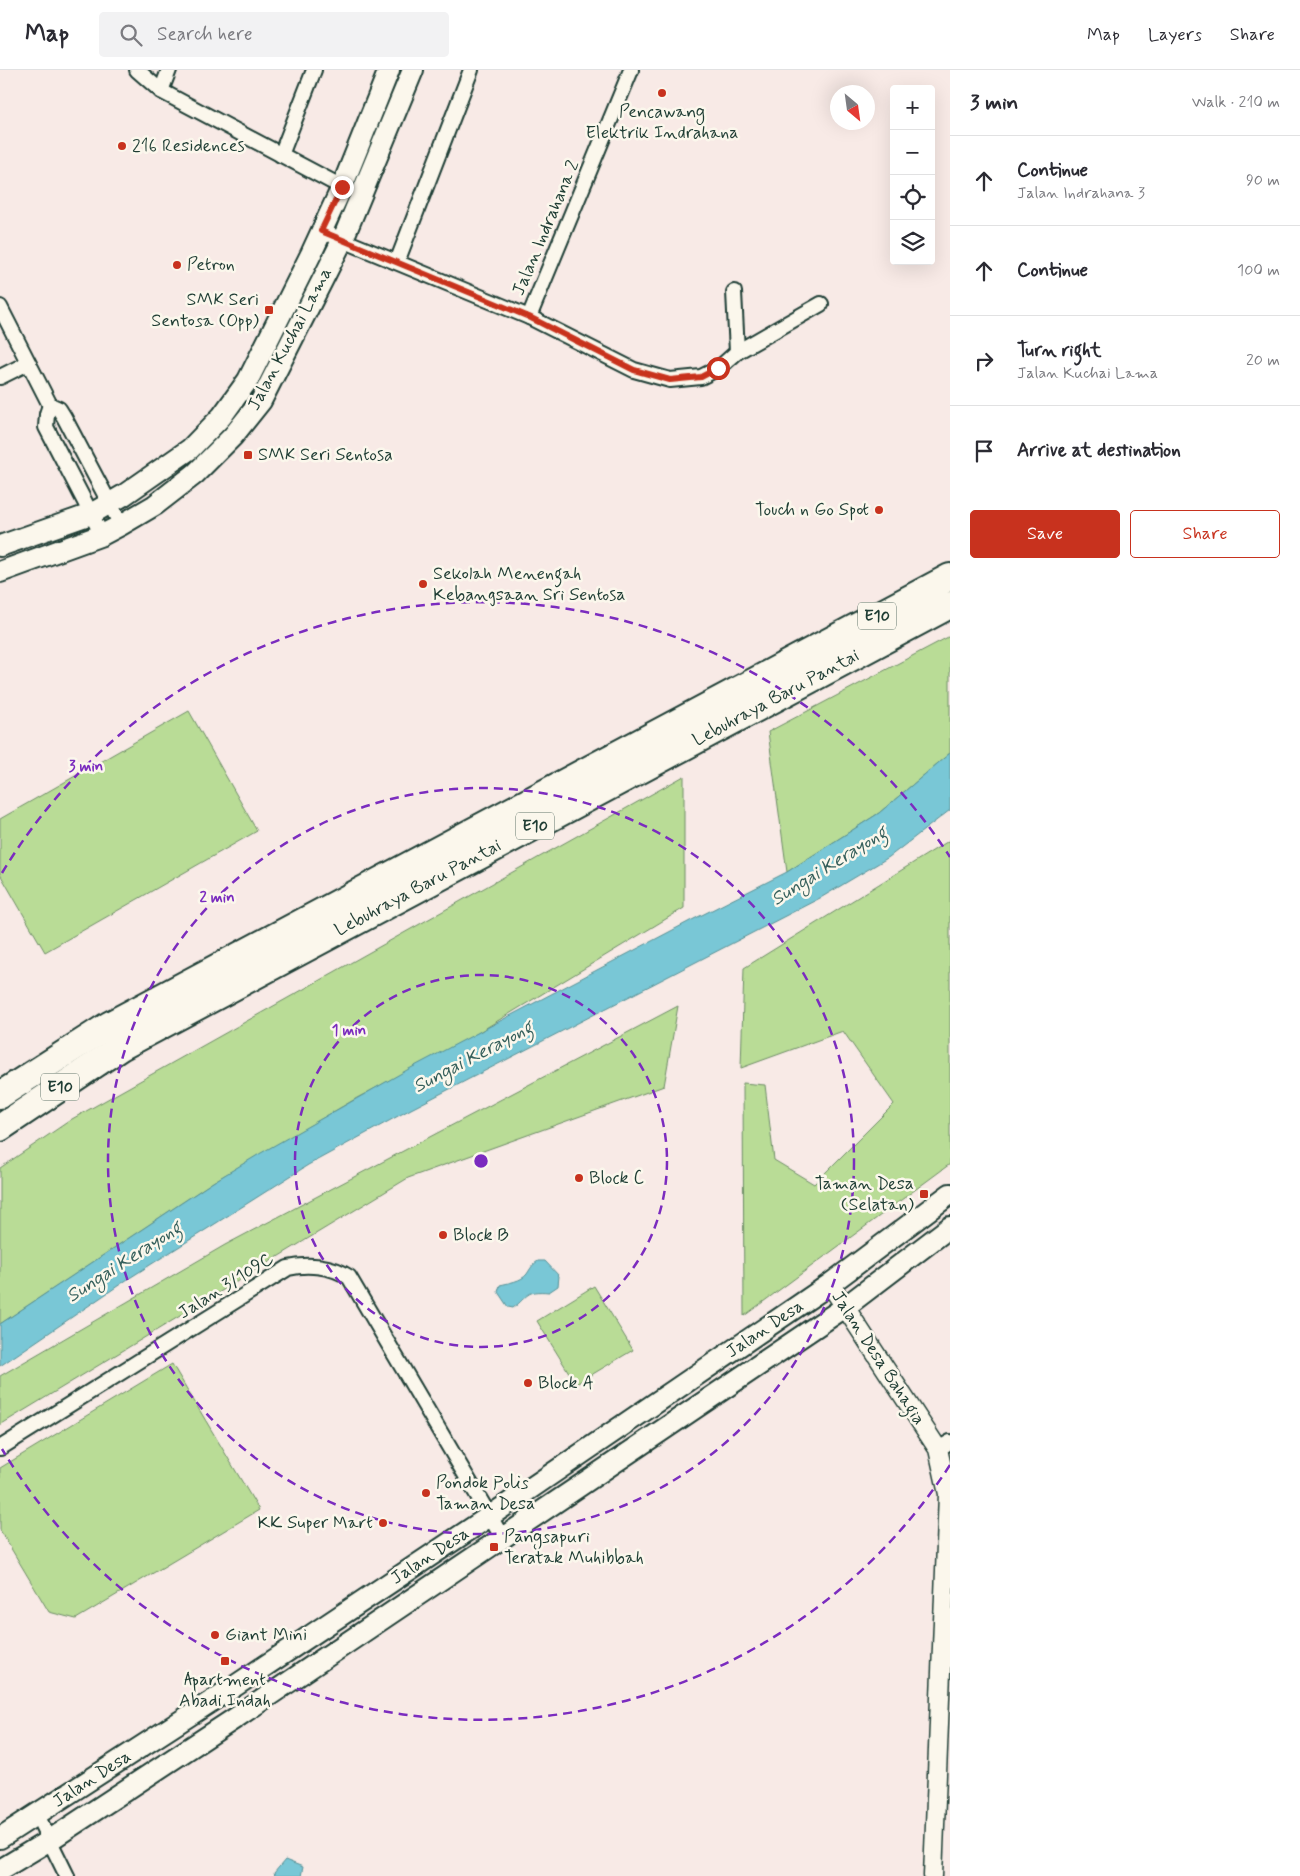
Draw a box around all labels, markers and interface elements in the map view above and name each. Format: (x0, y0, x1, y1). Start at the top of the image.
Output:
search box (99, 12, 449, 57)
text: Map (25, 19, 69, 50)
icon: search (117, 21, 145, 49)
text: Search here (157, 22, 253, 47)
text: Map (1087, 23, 1120, 47)
text: Layers (1148, 23, 1202, 47)
text: Share (1230, 23, 1275, 47)
north arrow (830, 85, 875, 130)
map controls (890, 85, 935, 265)
button: + (890, 85, 935, 130)
marker: Pencawang Elektrik Indrahana (656, 87, 668, 99)
text: 3 min (970, 89, 1018, 117)
text: Walk · 210 m (1192, 92, 1280, 113)
place label: Pencawang Elektrik Indrahana (585, 100, 739, 145)
button: − (890, 130, 935, 175)
place label: 216 Residences (132, 134, 245, 158)
marker: 216 Residences (116, 140, 128, 152)
street label: Jalan Indrahana 2 (507, 157, 585, 299)
text: Continue (1017, 158, 1088, 183)
icon: ahead (970, 167, 998, 195)
text: 90 m (1246, 170, 1280, 191)
button: locate (890, 175, 935, 220)
route end (331, 176, 354, 199)
text: Jalan Indrahana 3 (1017, 183, 1145, 204)
button: layers (890, 220, 935, 265)
place label: Petron (187, 253, 235, 277)
icon: ahead (970, 257, 998, 285)
text: Continue (1017, 258, 1088, 283)
marker: Petron (171, 259, 183, 271)
text: 100 m (1237, 260, 1280, 281)
street label: Jalan Kuchai Lama (242, 263, 338, 415)
place label: SMK Seri Sentosa (Opp) (151, 288, 260, 333)
marker: SMK Seri Sentosa (Opp) (263, 304, 275, 316)
text: Turn right (1017, 338, 1101, 363)
icon: right (970, 347, 998, 375)
text: 20 m (1246, 350, 1280, 371)
route start (707, 357, 730, 380)
text: Jalan Kuchai Lama (1017, 363, 1158, 384)
icon: arrive (970, 437, 998, 465)
text: Arrive at destination (1017, 438, 1181, 463)
place label: SMK Seri Sentosa (258, 443, 393, 467)
marker: SMK Seri Sentosa (242, 449, 254, 461)
place label: Touch n Go Spot (755, 498, 869, 522)
marker: Touch n Go Spot (873, 504, 885, 516)
button: Save (970, 510, 1120, 558)
button: Share (1130, 510, 1280, 558)
place label: Sekolah Menengah Kebangsaan Sri Sentosa (433, 562, 626, 607)
marker: Sekolah Menengah Kebangsaan Sri Sentosa (417, 578, 429, 590)
road number: E10 (858, 602, 896, 630)
street label: Lebuhraya Baru Pantai (688, 644, 864, 752)
text: 3 min (69, 757, 103, 777)
road number: E10 (516, 812, 554, 839)
water label: Sungai Kerayong (766, 819, 894, 913)
street label: Lebuhraya Baru Pantai (330, 834, 506, 942)
text: 2 min (199, 888, 235, 908)
water label: Sungai Kerayong (409, 1014, 540, 1101)
text: 1 min (332, 1021, 366, 1041)
road number: E10 (41, 1074, 79, 1100)
centre of rings (472, 1152, 490, 1170)
place label: Block C (589, 1166, 644, 1190)
marker: Block C (573, 1172, 585, 1184)
place label: Taman Desa (Selatan) (815, 1172, 915, 1217)
marker: Taman Desa (Selatan) (918, 1188, 930, 1200)
water label: Sungai Kerayong (62, 1214, 189, 1310)
place label: Block B (453, 1223, 509, 1247)
marker: Block B (437, 1229, 449, 1241)
street label: Jalan 3/109C (174, 1247, 278, 1325)
street label: Jalan Desa Bahagia (824, 1286, 930, 1431)
street label: Jalan Desa (721, 1294, 809, 1364)
place label: Block A (538, 1371, 594, 1395)
marker: Block A (522, 1377, 534, 1389)
place label: Pondok Polis Taman Desa (436, 1471, 535, 1516)
marker: Pondok Polis Taman Desa (420, 1487, 432, 1499)
place label: KK Super Mart (258, 1511, 373, 1535)
marker: KK Super Mart (377, 1517, 389, 1529)
street label: Jalan Desa (386, 1522, 474, 1590)
place label: Pangsapuri Teratak Muhibbah (504, 1525, 644, 1570)
marker: Pangsapuri Teratak Muhibbah (488, 1541, 500, 1553)
place label: Giant Mini (225, 1623, 307, 1647)
marker: Giant Mini (209, 1629, 221, 1641)
marker: Apartment Abadi Indah (219, 1655, 231, 1667)
place label: Apartment Abadi Indah (179, 1668, 271, 1713)
street label: Jalan Desa (48, 1745, 136, 1813)

